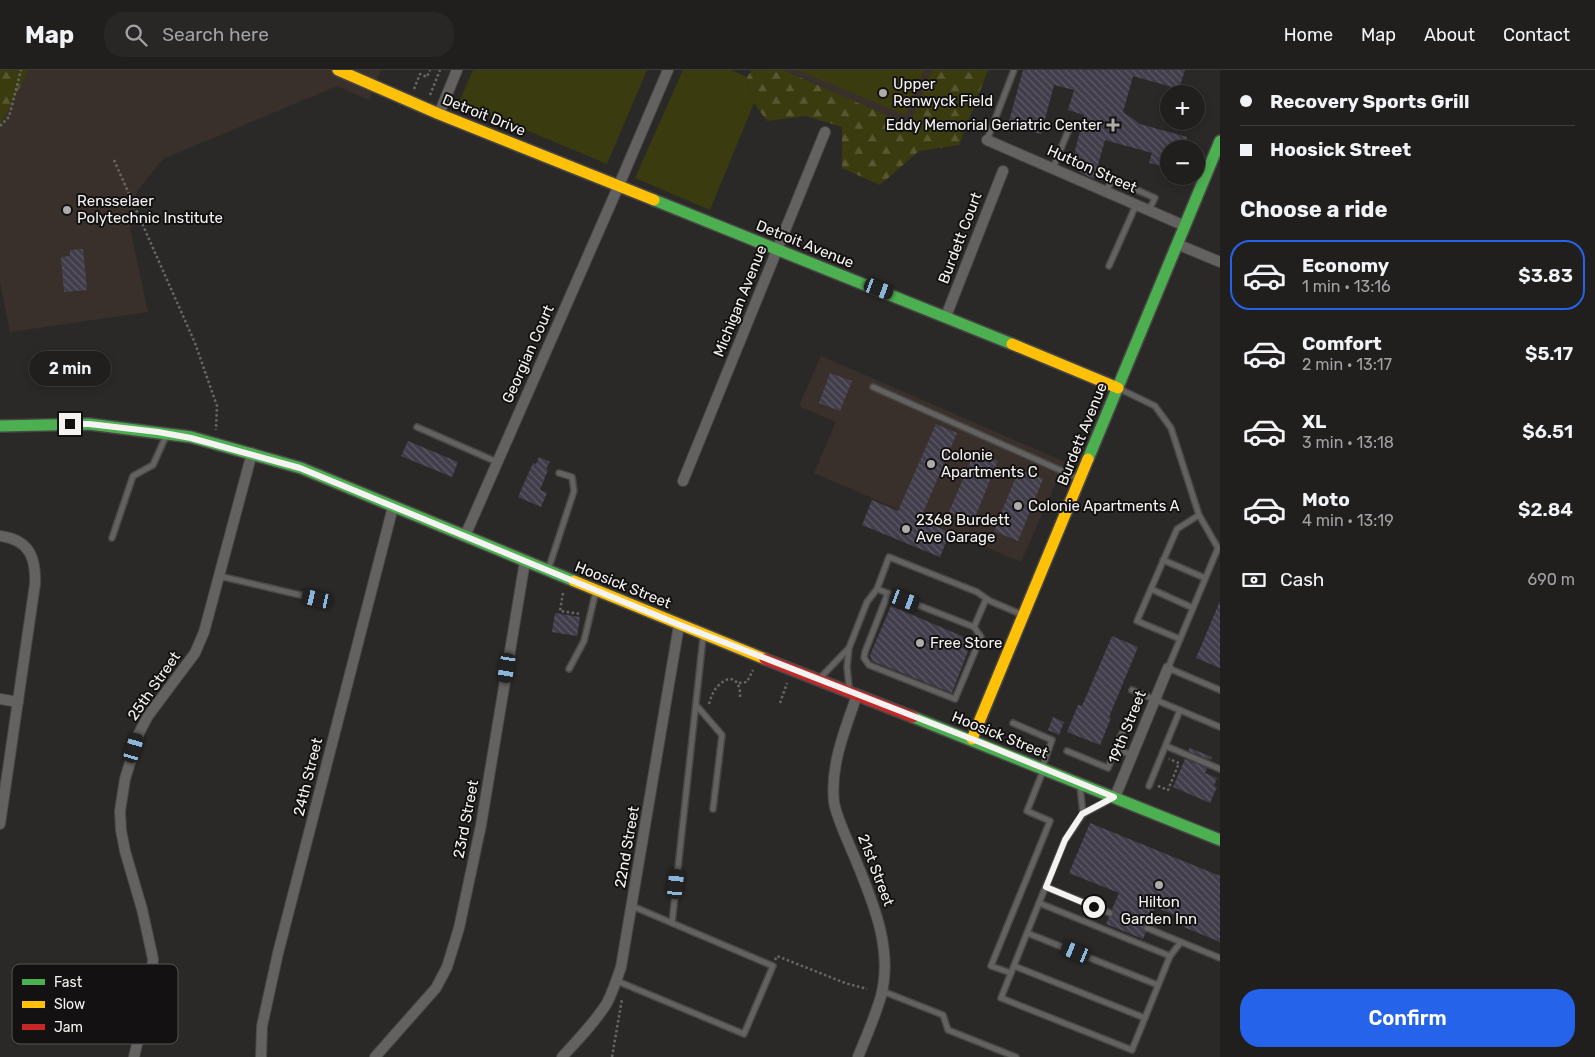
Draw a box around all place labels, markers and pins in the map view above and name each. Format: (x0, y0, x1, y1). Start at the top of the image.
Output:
place label: Upper Renwyck Field (893, 75, 993, 110)
marker: Upper Renwyck Field (877, 87, 889, 99)
place label: Eddy Memorial Geriatric Center (886, 116, 1102, 134)
marker: Eddy Memorial Geriatric Center (1106, 118, 1120, 132)
place label: Rensselaer Polytechnic Institute (77, 192, 223, 227)
marker: Rensselaer Polytechnic Institute (61, 204, 73, 216)
place label: Colonie Apartments C (941, 446, 1038, 481)
marker: Colonie Apartments C (925, 458, 937, 470)
place label: Colonie Apartments A (1028, 497, 1180, 515)
marker: Colonie Apartments A (1012, 500, 1024, 512)
place label: 2368 Burdett Ave Garage (916, 511, 1010, 546)
marker: 2368 Burdett Ave Garage (900, 523, 912, 535)
place label: Free Store (930, 634, 1002, 652)
marker: Free Store (914, 637, 926, 649)
marker: Hilton Garden Inn (1153, 879, 1165, 891)
place label: Hilton Garden Inn (1121, 893, 1197, 928)

